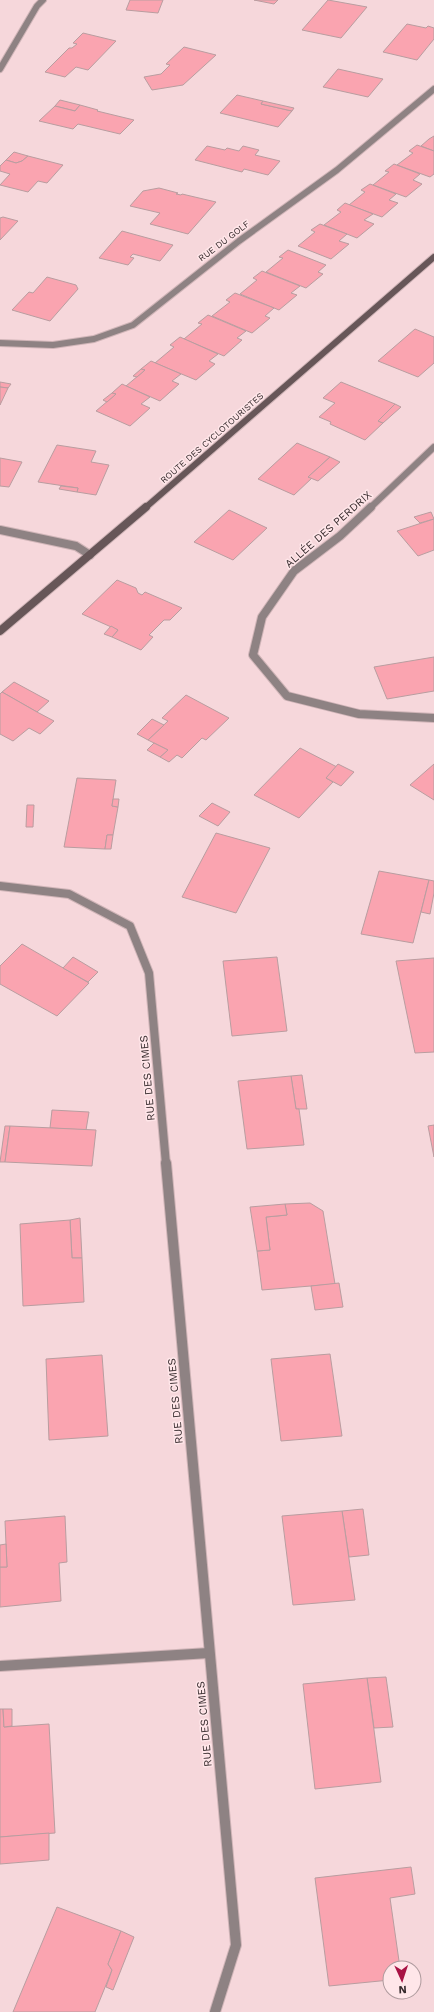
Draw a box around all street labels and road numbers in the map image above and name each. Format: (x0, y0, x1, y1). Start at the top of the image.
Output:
street label: RUE DU GOLF (197, 218, 252, 263)
street label: ROUTE DES CYCLOTOURISTES (159, 391, 266, 485)
street label: ALLÉE DES PERDRIX (282, 487, 374, 570)
street label: RUE DES CIMES (137, 1035, 158, 1121)
street label: RUE DES CIMES (165, 1358, 186, 1444)
street label: RUE DES CIMES (194, 1681, 215, 1767)

